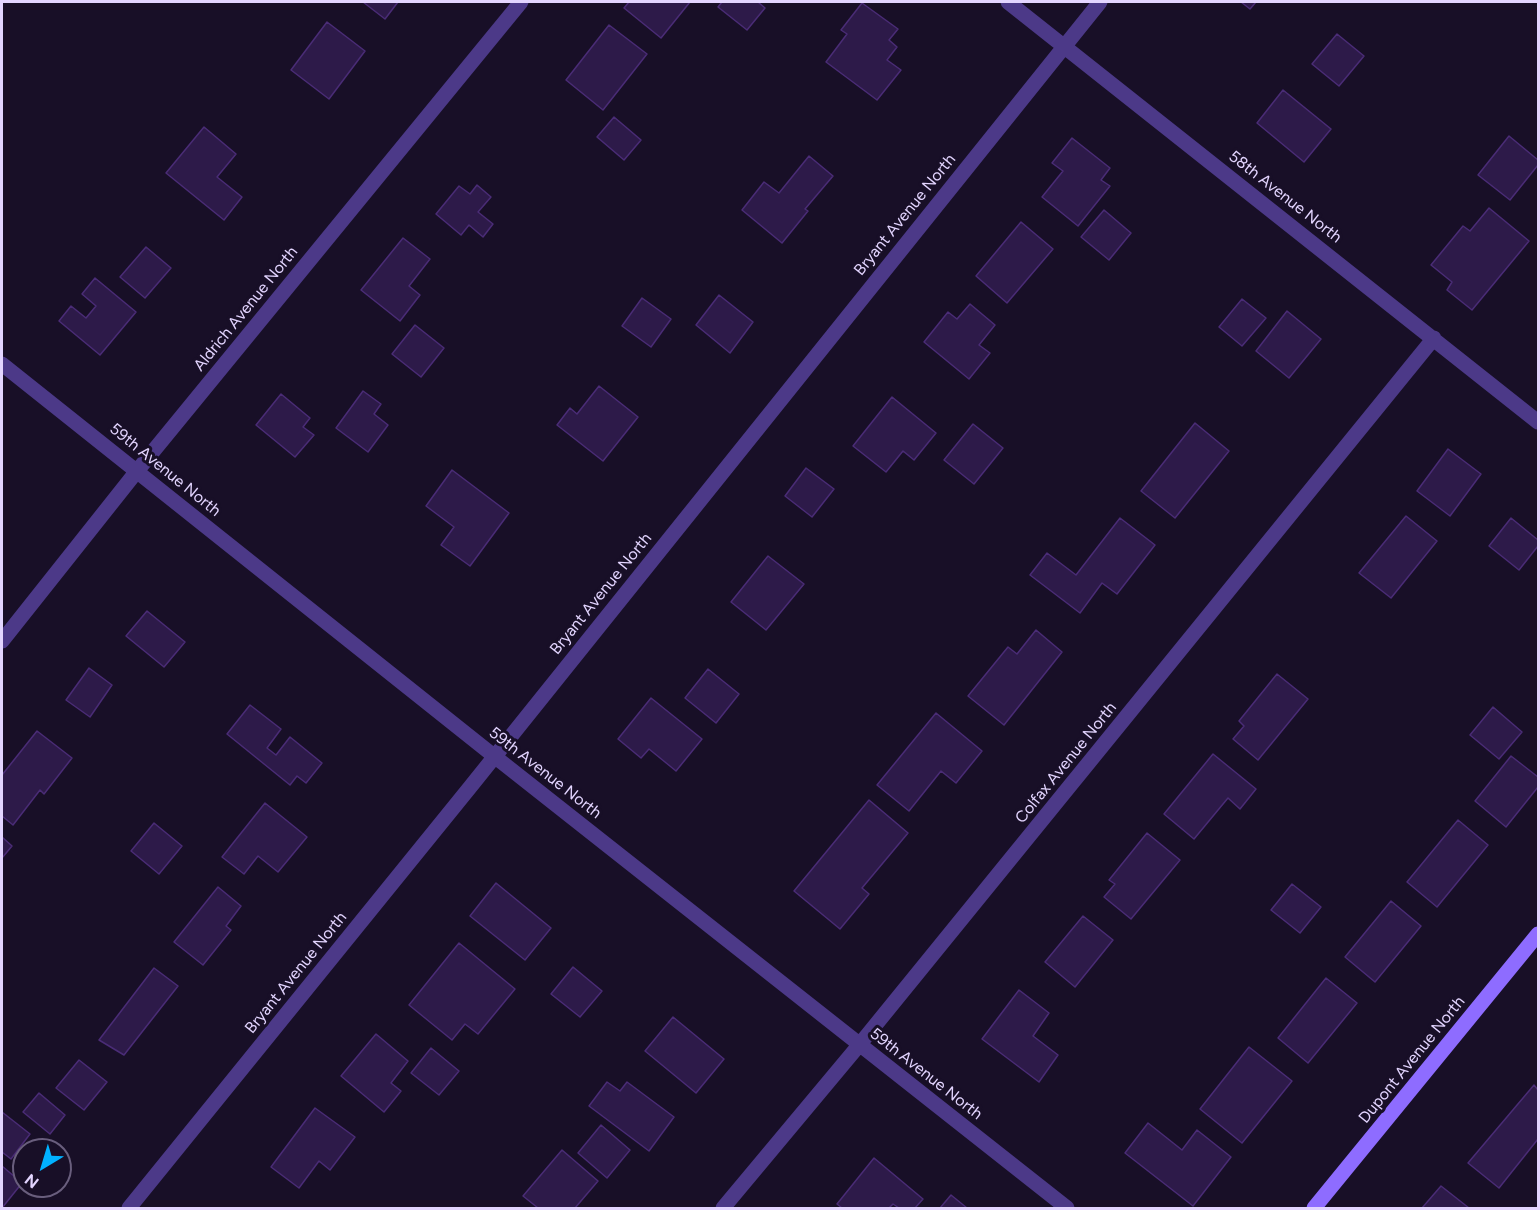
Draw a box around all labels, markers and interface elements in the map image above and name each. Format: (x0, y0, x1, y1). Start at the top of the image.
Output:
street label: 58th Avenue North (1225, 147, 1345, 247)
street label: Bryant Avenue North (850, 150, 960, 280)
street label: Aldrich Avenue North (190, 243, 302, 375)
street label: 59th Avenue North (106, 419, 224, 521)
street label: Bryant Avenue North (546, 529, 656, 659)
street label: Colfax Avenue North (1011, 699, 1121, 827)
street label: 59th Avenue North (485, 723, 605, 823)
street label: Bryant Avenue North (241, 908, 351, 1038)
street label: Dupont Avenue North (1355, 993, 1469, 1127)
street label: 59th Avenue North (866, 1024, 986, 1124)
north arrow (12, 1138, 72, 1198)
text: N (21, 1170, 43, 1192)

